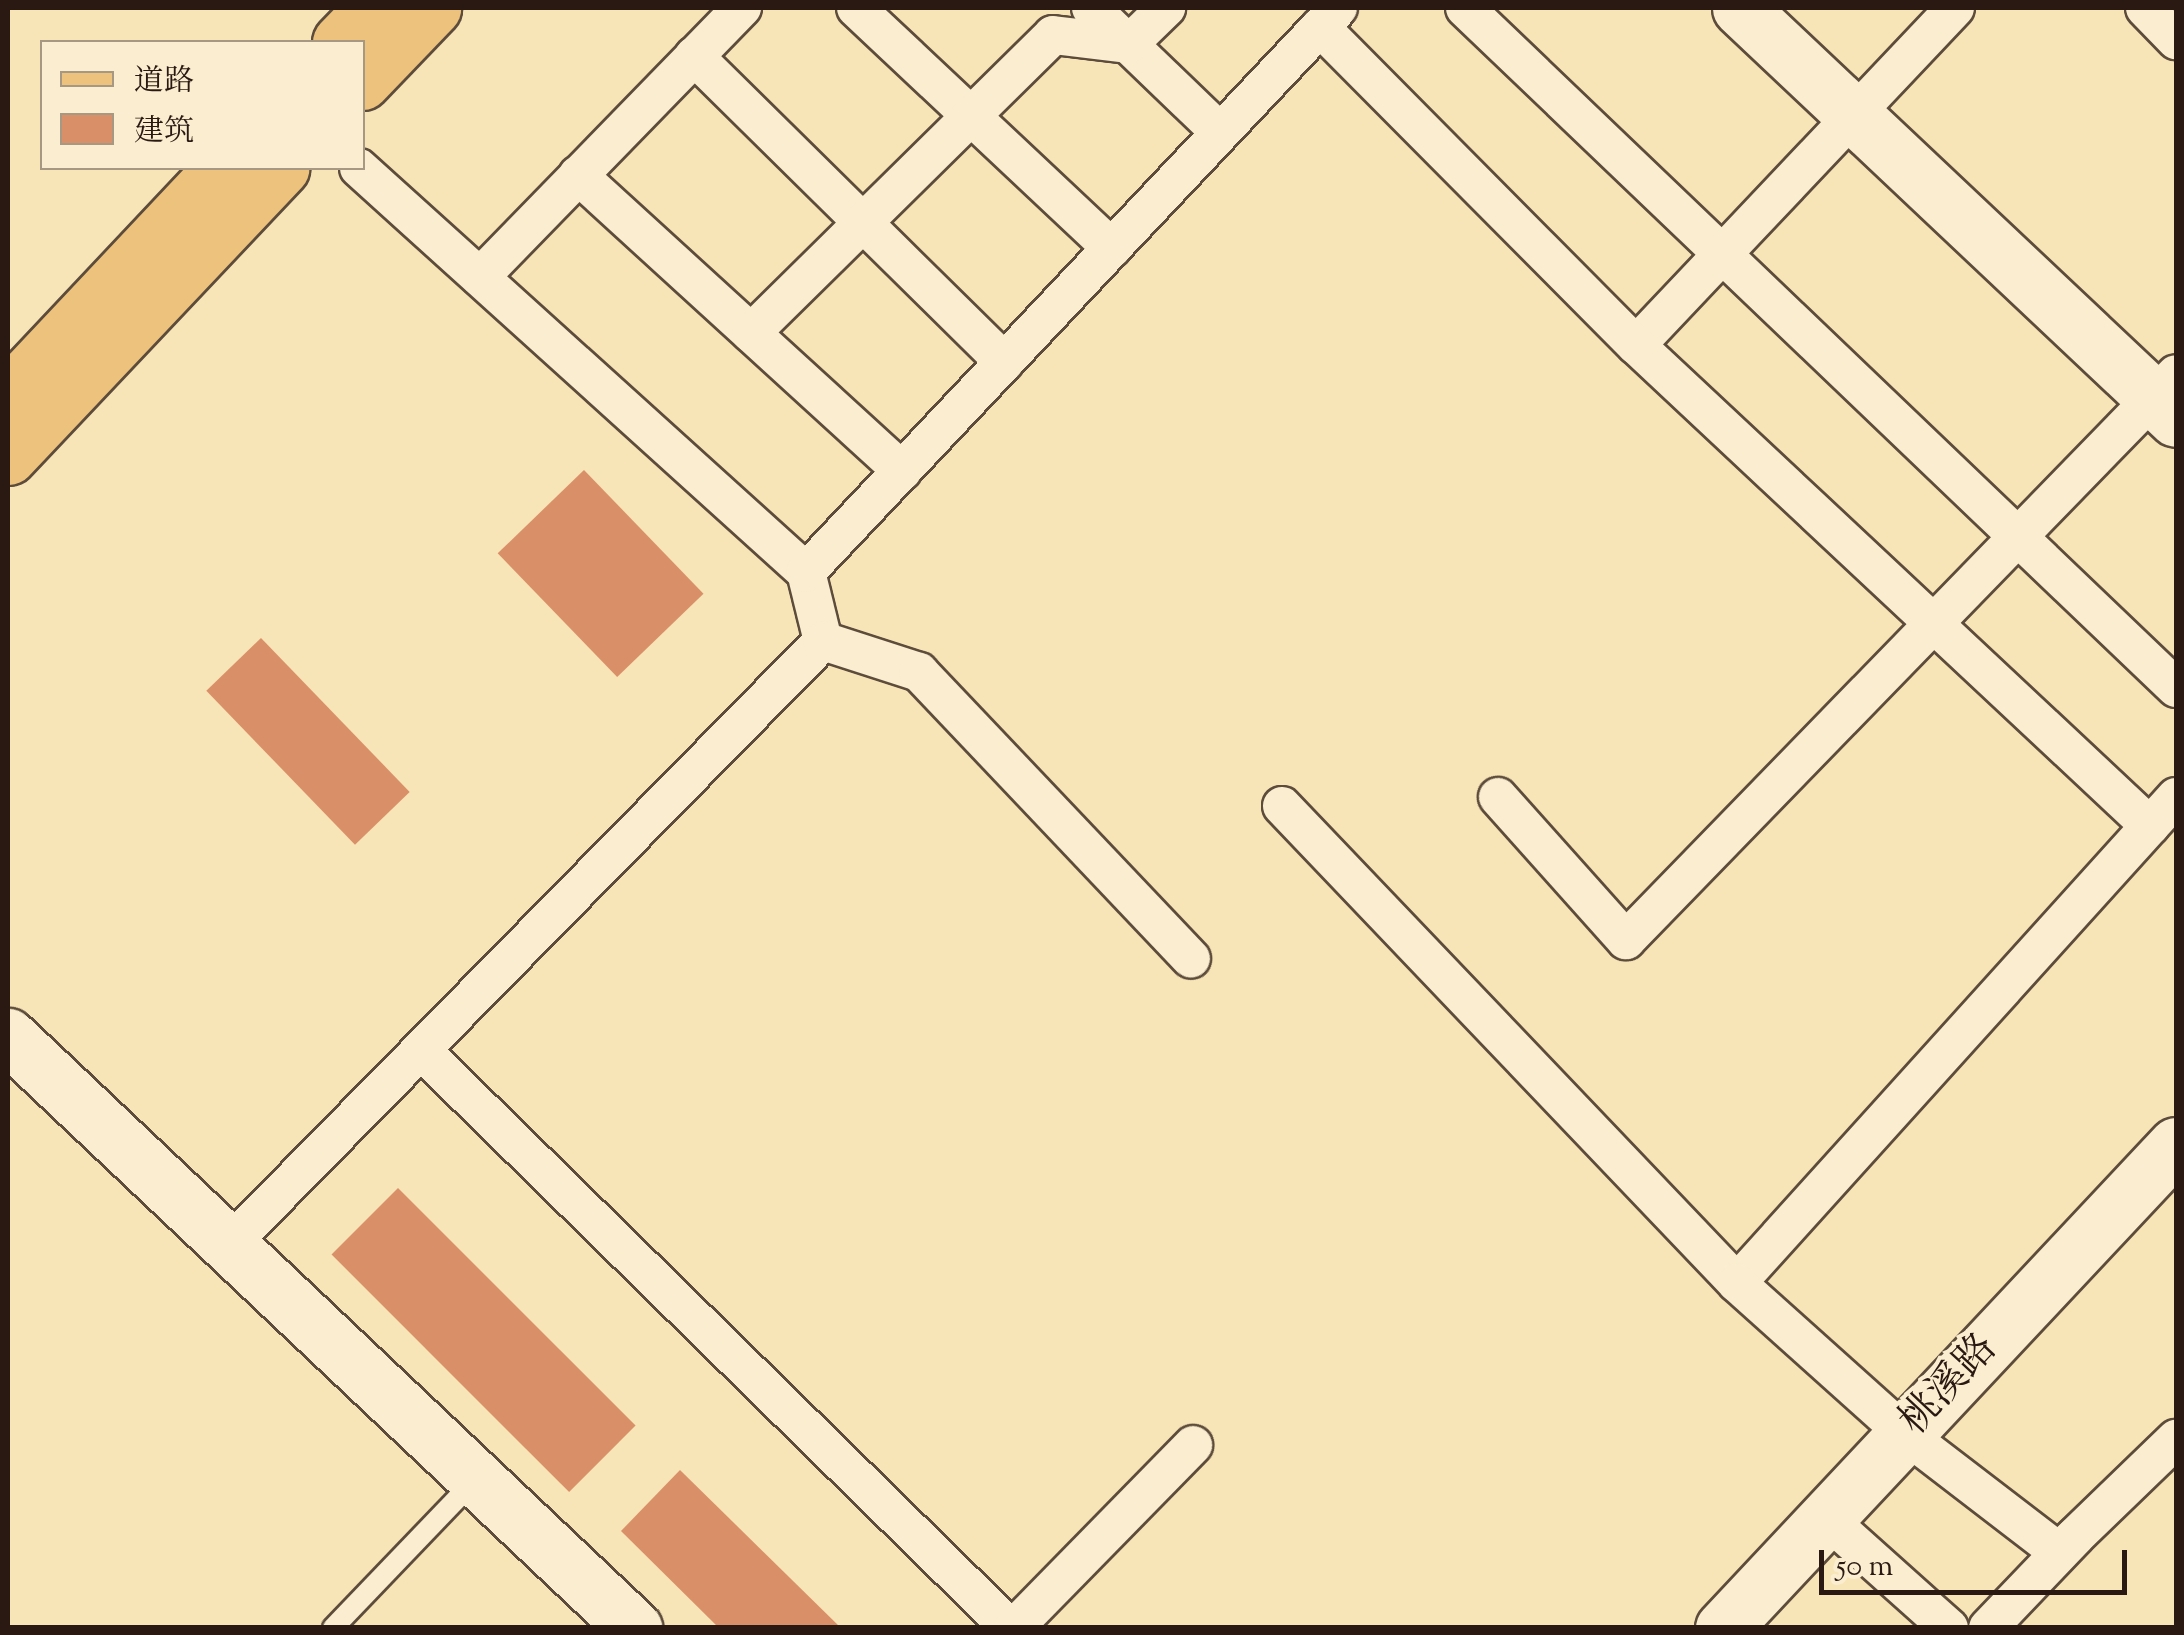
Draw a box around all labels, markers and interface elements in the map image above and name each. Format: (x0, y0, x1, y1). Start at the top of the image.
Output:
legend (40, 40, 365, 170)
text: 道路 (134, 61, 194, 104)
text: 建筑 (134, 111, 194, 154)
street label: 桃溪路 (1892, 1326, 2008, 1446)
scale bar (1824, 1530, 2132, 1592)
text: 50 m (1836, 1546, 1893, 1589)

